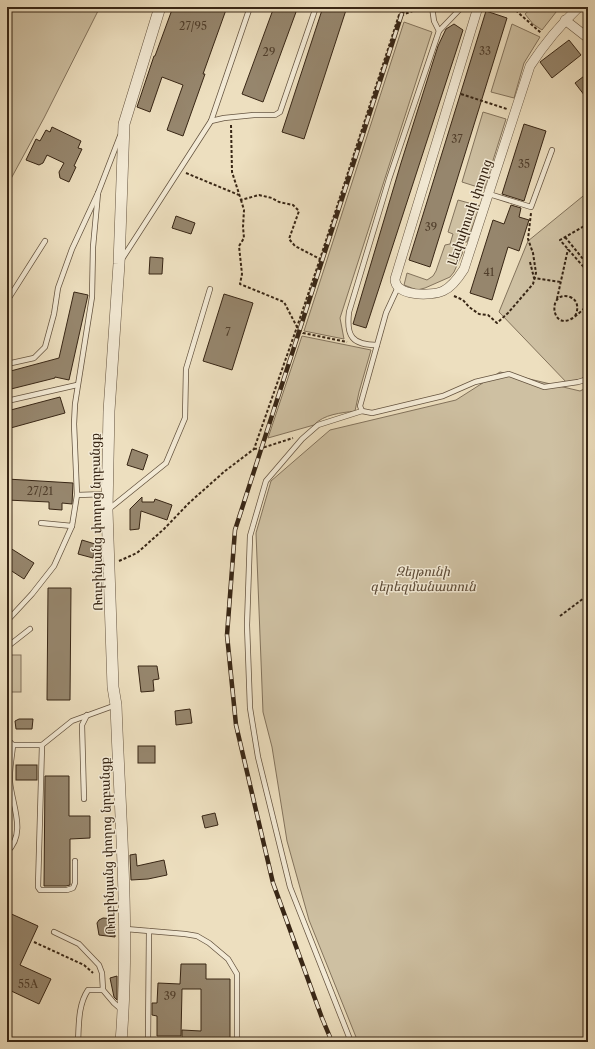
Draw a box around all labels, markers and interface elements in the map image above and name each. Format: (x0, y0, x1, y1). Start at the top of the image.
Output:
house number: 27/95 (179, 19, 207, 33)
house number: 33 (479, 44, 491, 58)
house number: 29 (263, 45, 275, 59)
house number: 37 (451, 132, 463, 146)
street label: Լեփսիուսի փողոց (443, 157, 496, 267)
house number: 35 (518, 157, 530, 171)
house number: 39 (425, 220, 437, 234)
house number: 41 (484, 265, 495, 279)
house number: 7 (225, 325, 231, 339)
street label: Ռուբինյանց փողոց նրբանցք (86, 433, 107, 611)
house number: 27/21 (27, 484, 54, 498)
park label: Զեյթունի գերեզմանատուն (370, 563, 476, 595)
street label: Ռուբինյանց փողոց նրբանցք (96, 757, 119, 935)
house number: 55A (18, 977, 39, 991)
house number: 39 (164, 989, 176, 1003)

